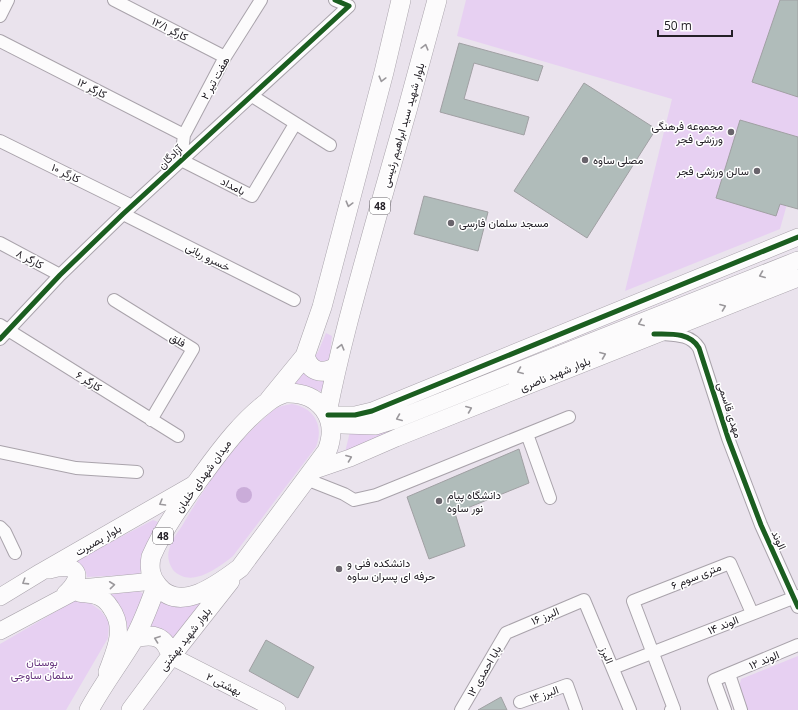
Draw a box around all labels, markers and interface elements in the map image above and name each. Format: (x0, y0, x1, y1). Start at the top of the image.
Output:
scale bar (658, 12, 732, 38)
street label: کارگر ۱۲/۱ (150, 13, 191, 44)
text: 50 m (664, 17, 692, 34)
one-way arrow (420, 44, 428, 50)
street label: هفت تیر ۲ (197, 53, 233, 102)
street label: بلوار شهید سید ابراهیم رئیسی (378, 61, 428, 189)
street label: کارگر ۱۲ (75, 74, 110, 101)
one-way arrow (378, 75, 387, 82)
place label: مجموعه فرهنگی ورزشی فجر (652, 118, 723, 146)
marker: مجموعه فرهنگی ورزشی فجر (726, 127, 736, 137)
street label: آزادگان (154, 140, 186, 172)
place label: مصلی ساوه (593, 152, 644, 167)
marker: مصلی ساوه (580, 155, 590, 165)
street label: کارگر ۱۰ (49, 159, 83, 186)
place label: سالن ورزشی فجر (676, 163, 749, 178)
marker: سالن ورزشی فجر (752, 166, 762, 176)
street label: بامداد (218, 173, 248, 198)
road number: 48 (370, 198, 390, 214)
one-way arrow (345, 201, 354, 208)
place label: مسجد سلمان فارسی (459, 215, 549, 230)
marker: مسجد سلمان فارسی (446, 218, 456, 228)
street label: خسرو ربانی (183, 239, 233, 274)
street label: کارگر ۸ (14, 245, 47, 272)
one-way arrow (758, 271, 765, 279)
one-way arrow (720, 303, 727, 311)
one-way arrow (638, 318, 645, 326)
street label: فلق (167, 329, 189, 350)
one-way arrow (336, 344, 345, 351)
one-way arrow (599, 351, 606, 359)
street label: بلوار شهید ناصری (517, 353, 592, 395)
one-way arrow (517, 366, 524, 374)
street label: کارگر ۶ (73, 367, 105, 394)
street label: مهدی قاسمی (714, 380, 747, 440)
one-way arrow (466, 405, 473, 413)
one-way arrow (396, 414, 403, 422)
street label: میدان شهدای خلبان (171, 436, 234, 515)
one-way arrow (346, 455, 353, 463)
place label: دانشگاه پیام نور ساوه (447, 487, 501, 515)
marker: دانشگاه پیام نور ساوه (434, 496, 444, 506)
one-way arrow (159, 498, 166, 505)
street label: بلوار بصیرت (72, 520, 124, 559)
road number: 48 (153, 528, 173, 544)
street label: الوند (769, 528, 790, 552)
place label: دانشکده فنی و حرفه ای پسران ساوه (347, 555, 435, 584)
street label: ۶ متری سوم (668, 559, 724, 593)
marker: دانشکده فنی و حرفه ای پسران ساوه (334, 564, 344, 574)
one-way arrow (22, 577, 29, 584)
one-way arrow (109, 580, 115, 589)
street label: البرز ۱۶ (529, 603, 561, 628)
street label: بلوار شهید بهشتی (155, 604, 214, 674)
street label: الوند ۱۴ (705, 612, 740, 637)
one-way arrow (154, 635, 161, 644)
street label: بابا احمدی ۱۲ (463, 642, 504, 699)
street label: البرز (597, 643, 618, 666)
street label: الوند ۱۲ (746, 647, 781, 673)
park label: بوستان سلمان ساوجی (11, 654, 74, 682)
street label: بهشتی ۲ (204, 669, 244, 699)
street label: البرز ۱۴ (527, 681, 560, 706)

